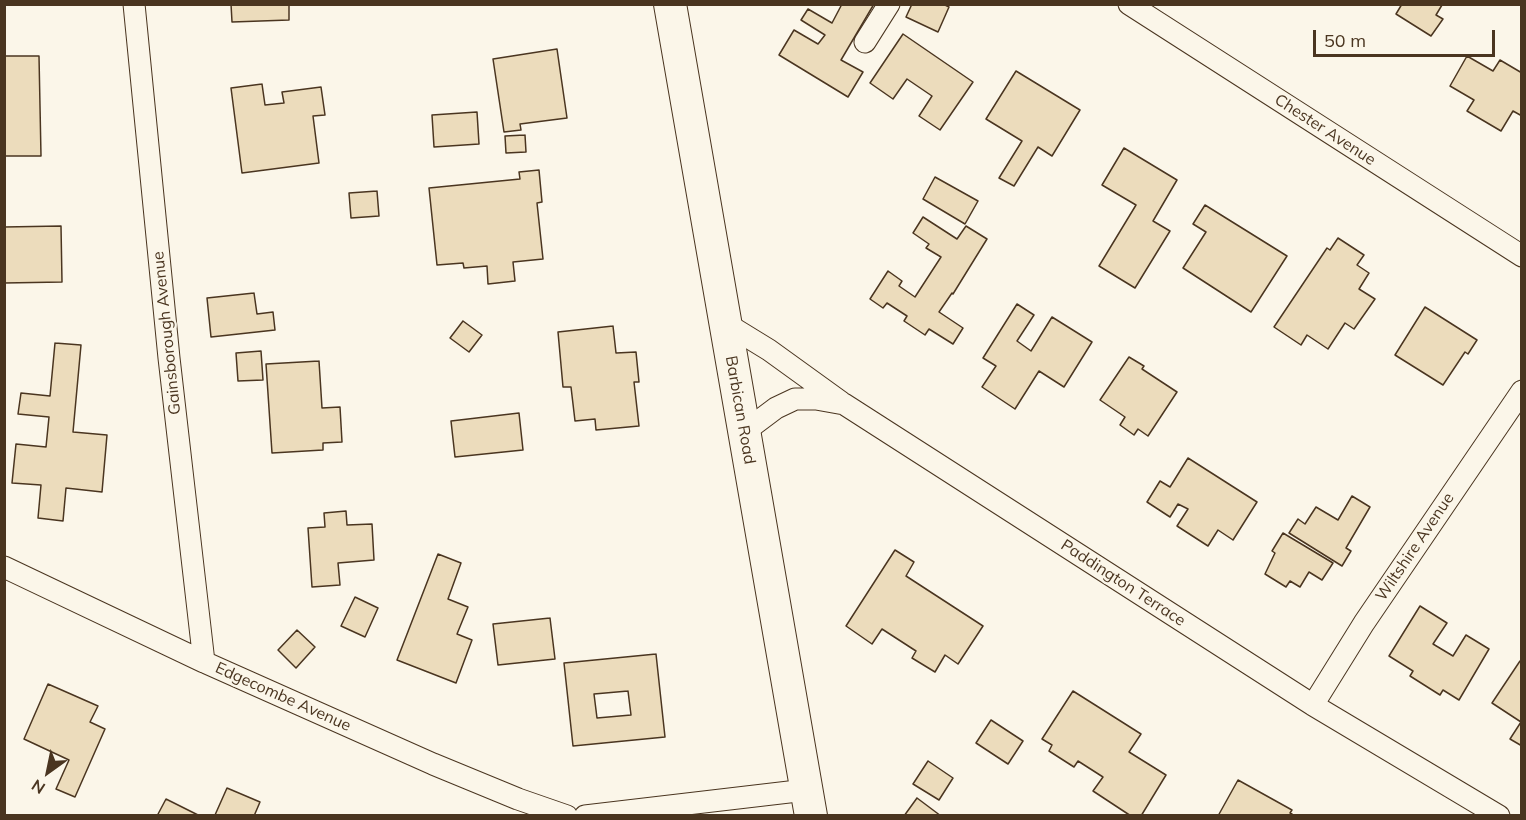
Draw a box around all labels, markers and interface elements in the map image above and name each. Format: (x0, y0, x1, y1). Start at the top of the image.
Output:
scale bar (1316, 18, 1498, 56)
text: 50 m (1324, 29, 1366, 52)
street label: Chester Avenue (1271, 90, 1379, 170)
street label: Gainsborough Avenue (149, 250, 185, 416)
street label: Barbican Road (721, 354, 759, 466)
street label: Wiltshire Avenue (1372, 489, 1458, 605)
street label: Paddington Terrace (1057, 536, 1189, 630)
street label: Edgecombe Avenue (212, 658, 354, 736)
north arrow (18, 742, 78, 802)
text: N (28, 775, 49, 799)

